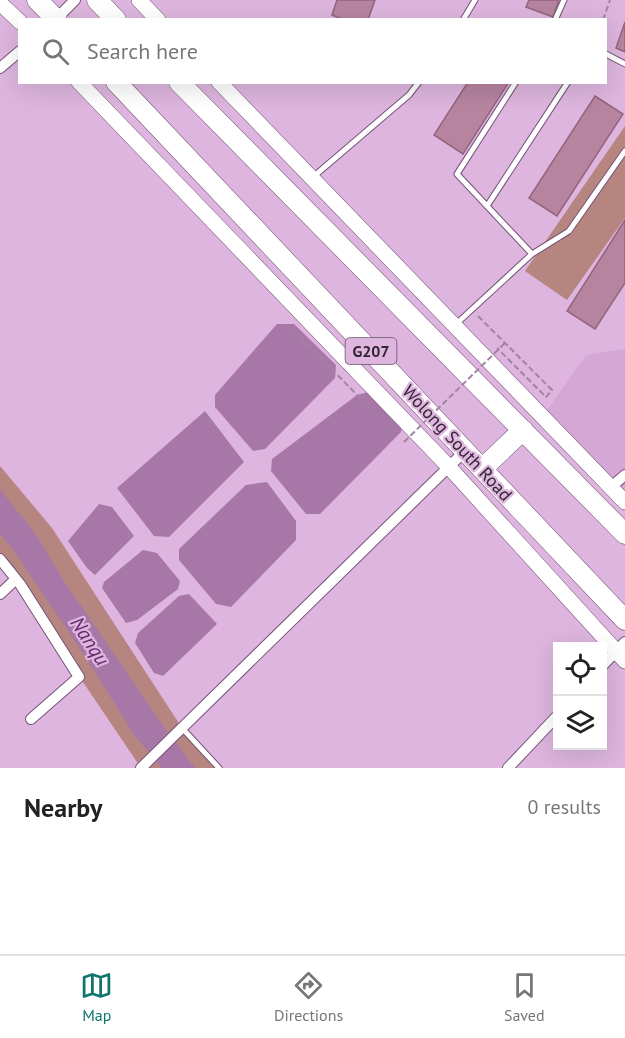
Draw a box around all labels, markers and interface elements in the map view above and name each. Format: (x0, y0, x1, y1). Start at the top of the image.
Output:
search box (18, 18, 607, 84)
icon: search (39, 35, 72, 68)
text: Search here (87, 37, 198, 65)
road number: G207 (346, 338, 397, 364)
street label: Wolong South Road (398, 380, 517, 506)
water label: Nanqu (65, 612, 115, 670)
map controls (553, 642, 607, 750)
button: locate (553, 642, 607, 696)
button: layers (553, 696, 607, 750)
text: Nearby (24, 791, 102, 824)
text: 0 results (528, 794, 601, 820)
tab: Map (80, 969, 113, 1025)
tab: Directions (274, 969, 343, 1025)
tab: Saved (504, 969, 545, 1025)

